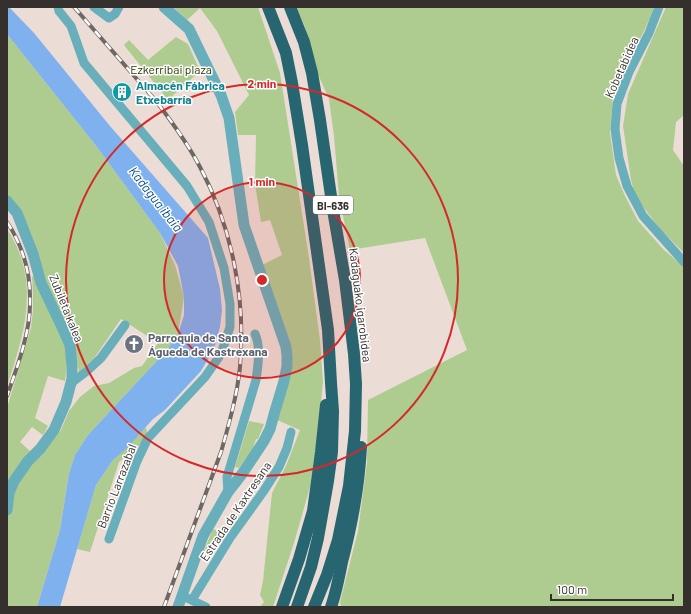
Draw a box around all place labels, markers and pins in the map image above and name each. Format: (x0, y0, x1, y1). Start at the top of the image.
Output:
place label: Almacén Fábrica Etxebarría (136, 78, 225, 106)
building icon: Almacén Fábrica Etxebarría (111, 81, 133, 103)
centre of rings (255, 273, 269, 287)
place label: Parroquia de Santa Águeda de Kastrexana (148, 330, 268, 358)
church icon: Parroquia de Santa Águeda de Kastrexana (123, 333, 145, 355)

